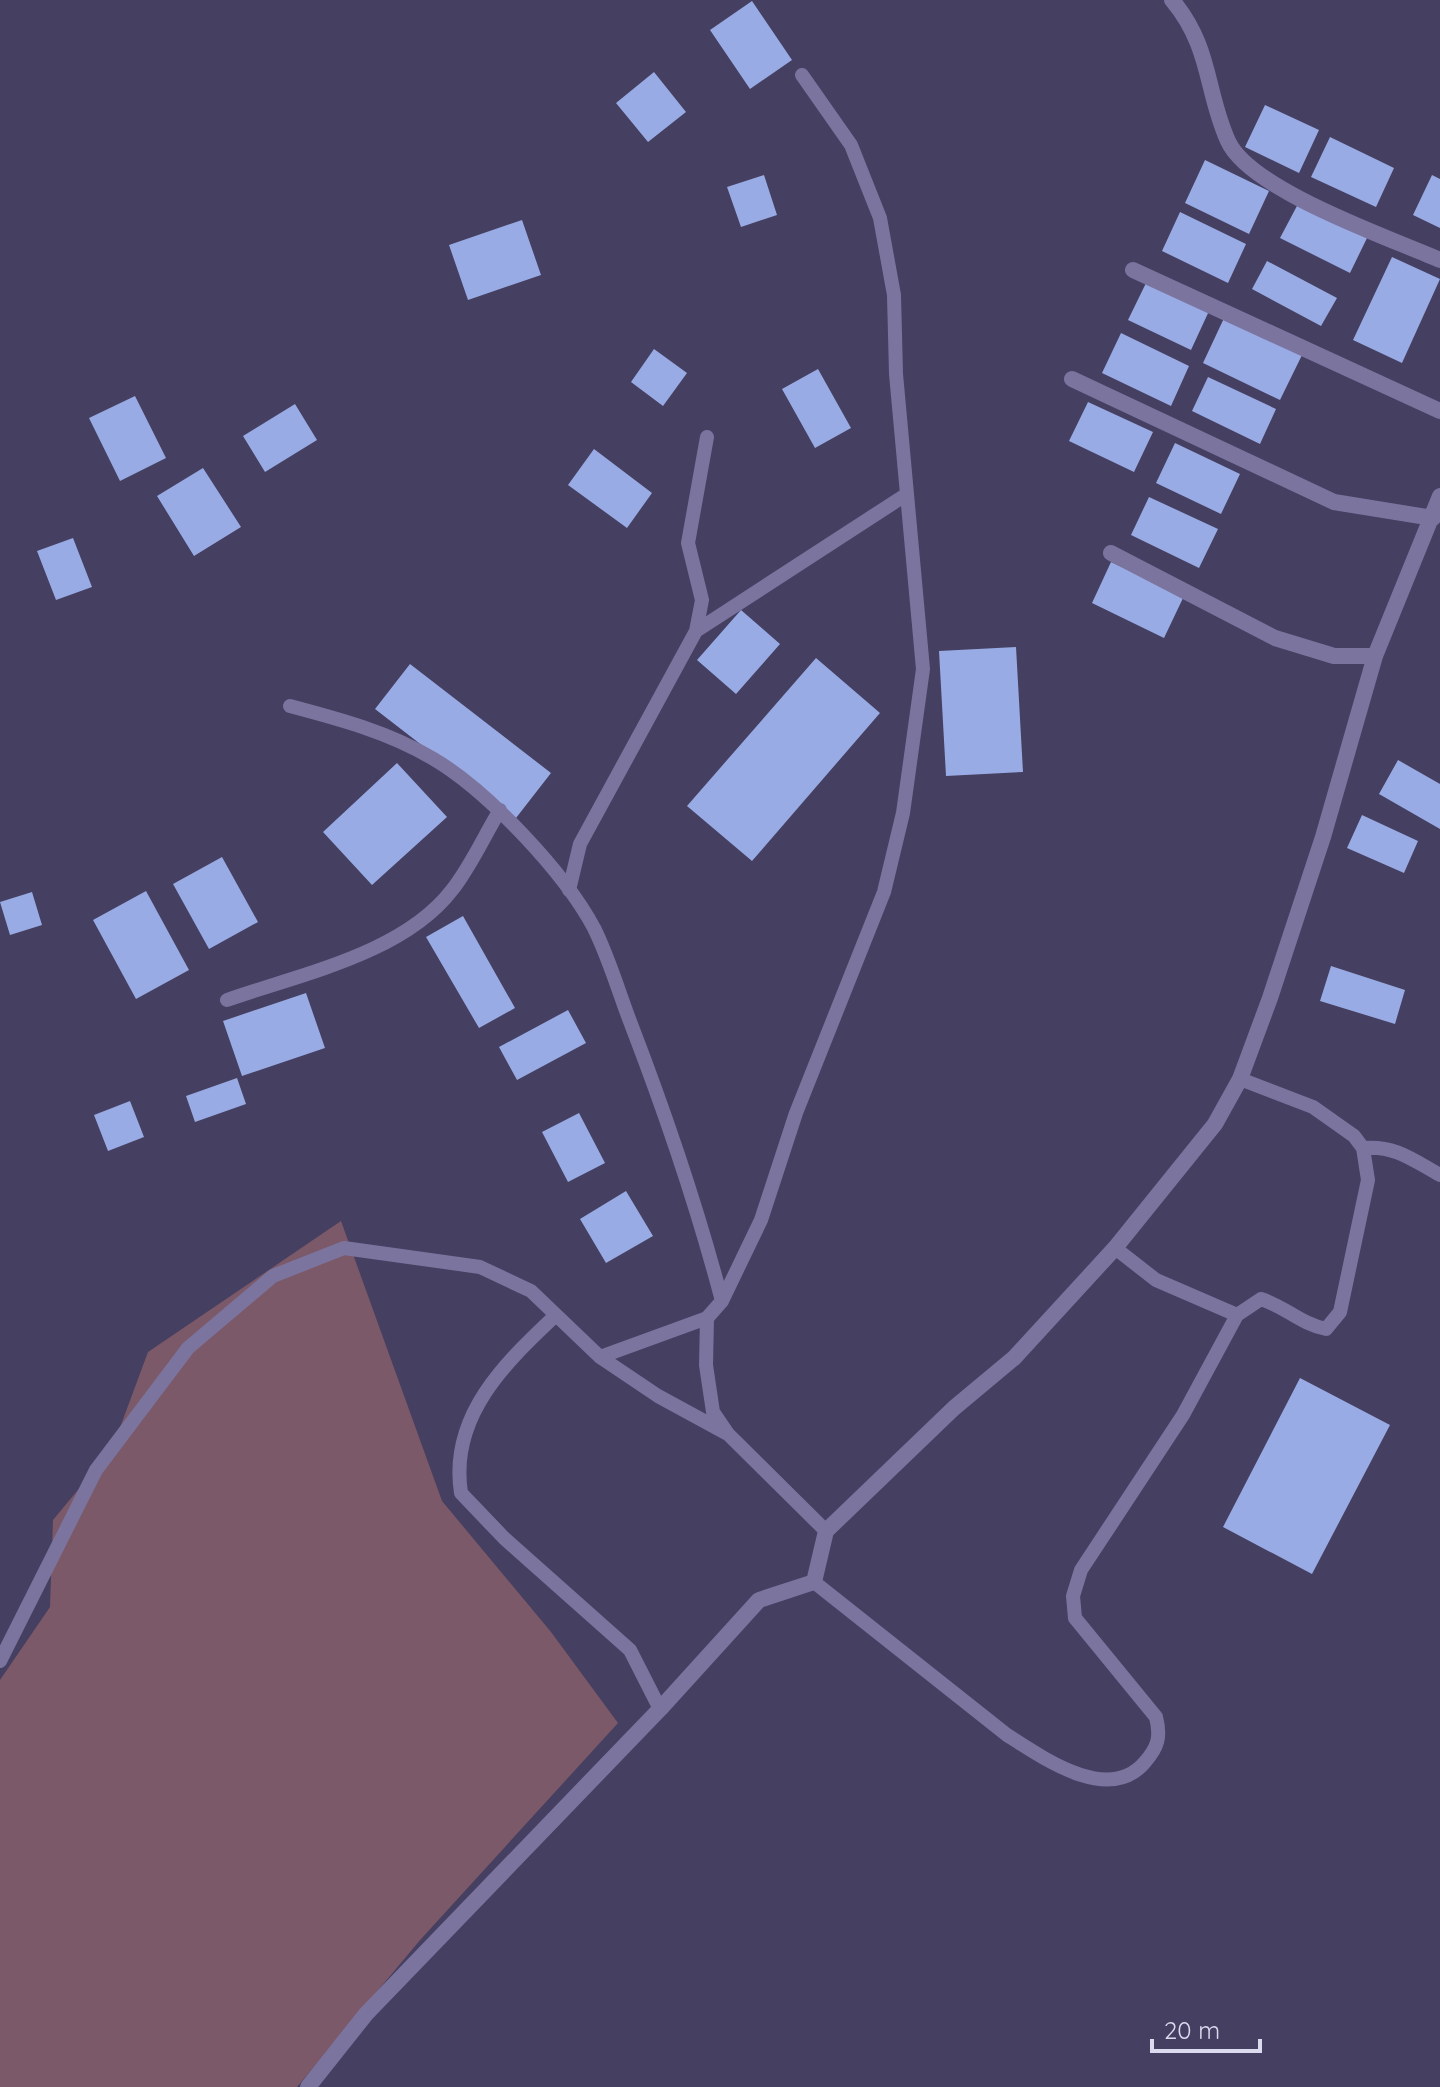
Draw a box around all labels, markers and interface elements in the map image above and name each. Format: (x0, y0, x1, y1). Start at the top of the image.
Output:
scale bar (1152, 2003, 1260, 2053)
text: 20 m (1164, 2015, 1220, 2045)

